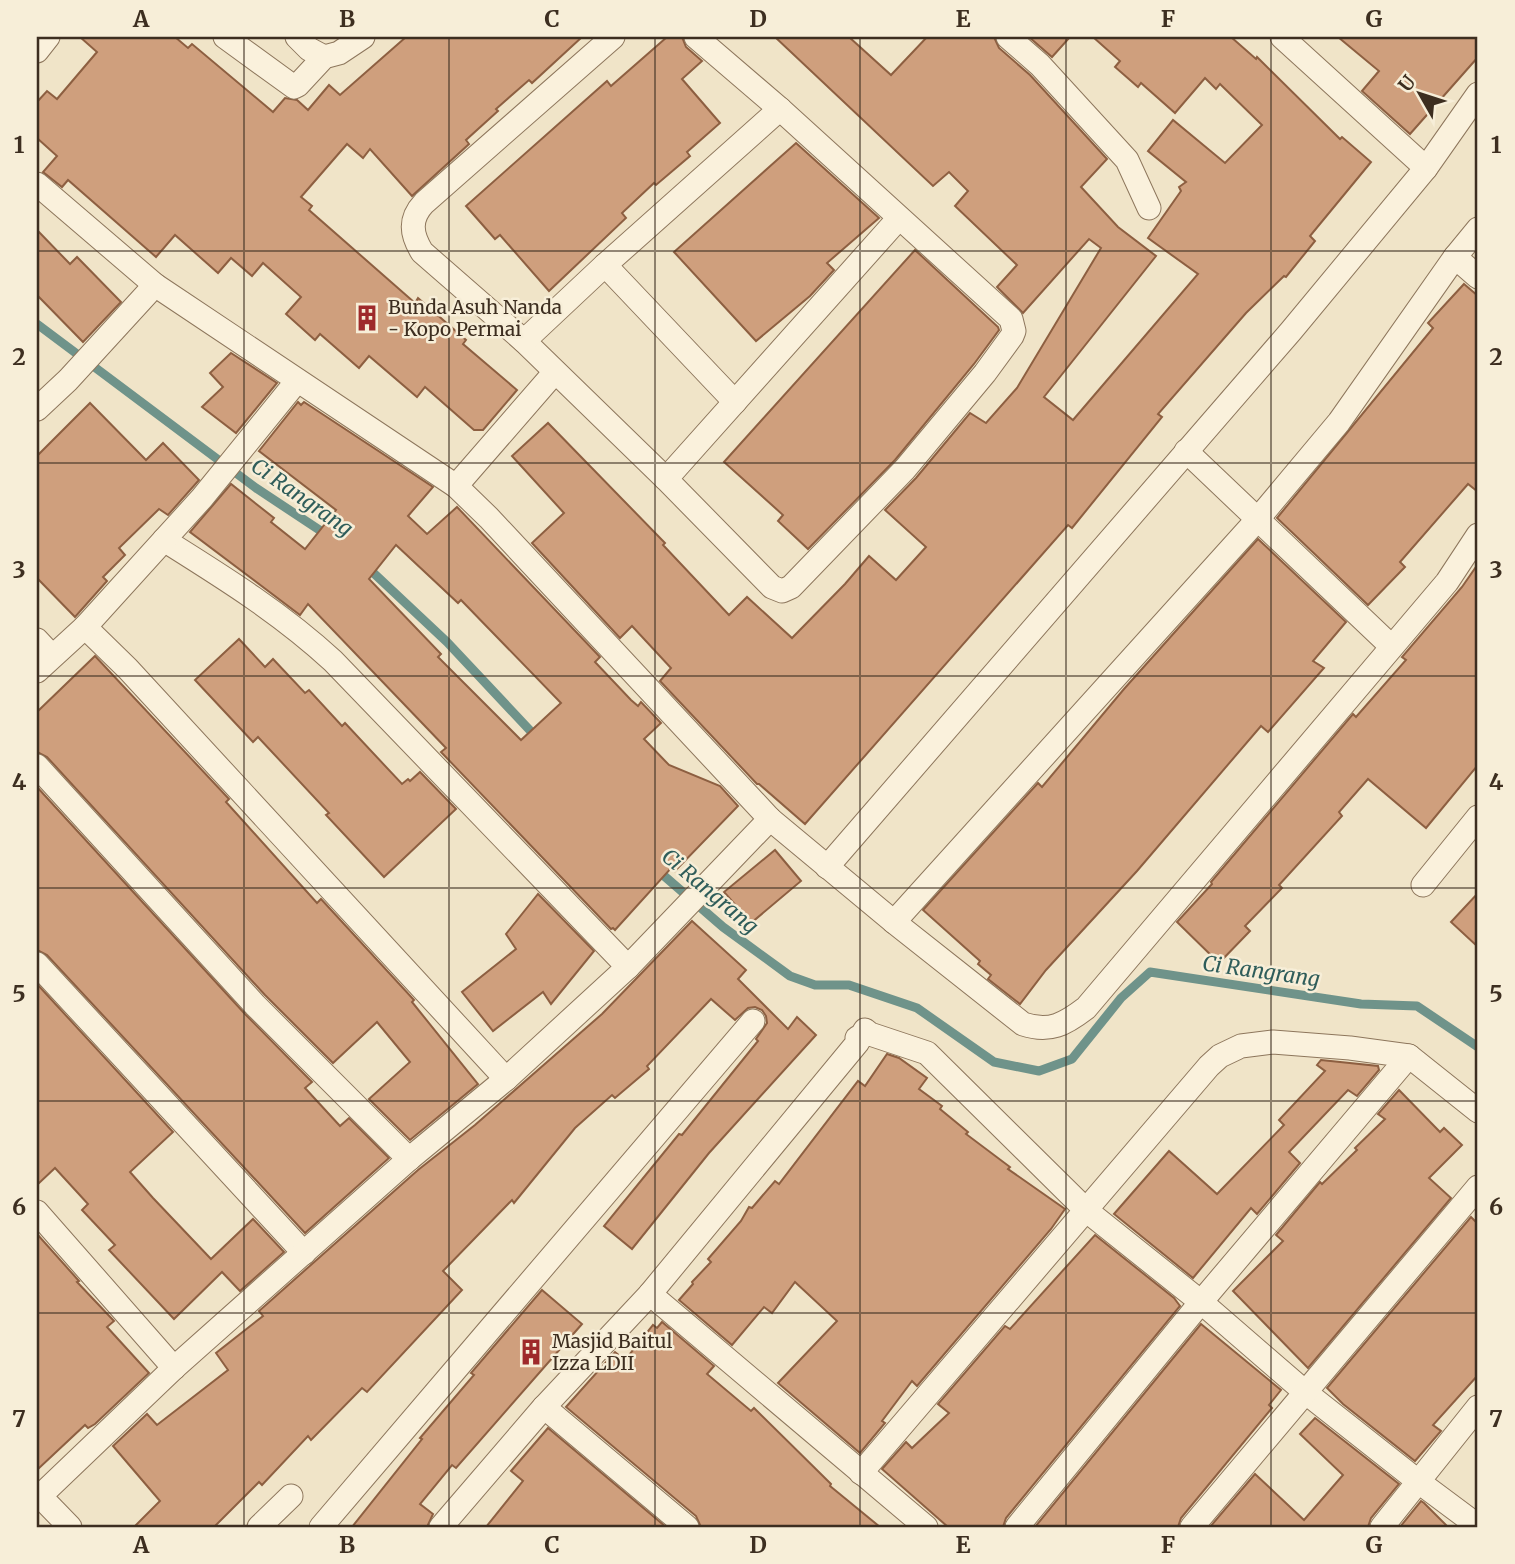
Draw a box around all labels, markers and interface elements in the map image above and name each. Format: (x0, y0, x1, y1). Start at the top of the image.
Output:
text: A (132, 4, 150, 33)
text: B (339, 4, 355, 33)
text: C (544, 4, 560, 33)
text: D (749, 4, 767, 33)
text: E (955, 4, 971, 33)
text: F (1161, 4, 1175, 33)
text: G (1366, 4, 1383, 33)
north arrow (1386, 60, 1456, 130)
text: U (1393, 70, 1421, 96)
text: 1 (14, 130, 25, 159)
text: 1 (1491, 130, 1502, 159)
place label: Bunda Asuh Nanda - Kopo Permai (388, 295, 562, 341)
building icon: Bunda Asuh Nanda - Kopo Permai (352, 303, 382, 333)
text: 2 (12, 342, 26, 371)
text: 2 (1489, 342, 1503, 371)
water label: Ci Rangrang (246, 452, 358, 542)
text: 3 (12, 555, 26, 584)
text: 3 (1489, 555, 1503, 584)
text: 4 (12, 767, 27, 796)
text: 4 (1489, 767, 1504, 796)
water label: Ci Rangrang (656, 843, 764, 940)
water label: Ci Rangrang (1201, 949, 1322, 993)
text: 5 (12, 979, 26, 1008)
text: 5 (1489, 979, 1503, 1008)
text: 6 (12, 1192, 26, 1221)
text: 6 (1489, 1192, 1503, 1221)
place label: Masjid Baitul Izza LDII (552, 1329, 672, 1375)
building icon: Masjid Baitul Izza LDII (516, 1337, 546, 1367)
text: 7 (12, 1404, 26, 1433)
text: 7 (1489, 1404, 1503, 1433)
text: A (132, 1530, 150, 1559)
text: B (339, 1530, 355, 1559)
text: C (544, 1530, 560, 1559)
text: D (749, 1530, 767, 1559)
text: E (955, 1530, 971, 1559)
text: F (1161, 1530, 1175, 1559)
text: G (1366, 1530, 1383, 1559)

